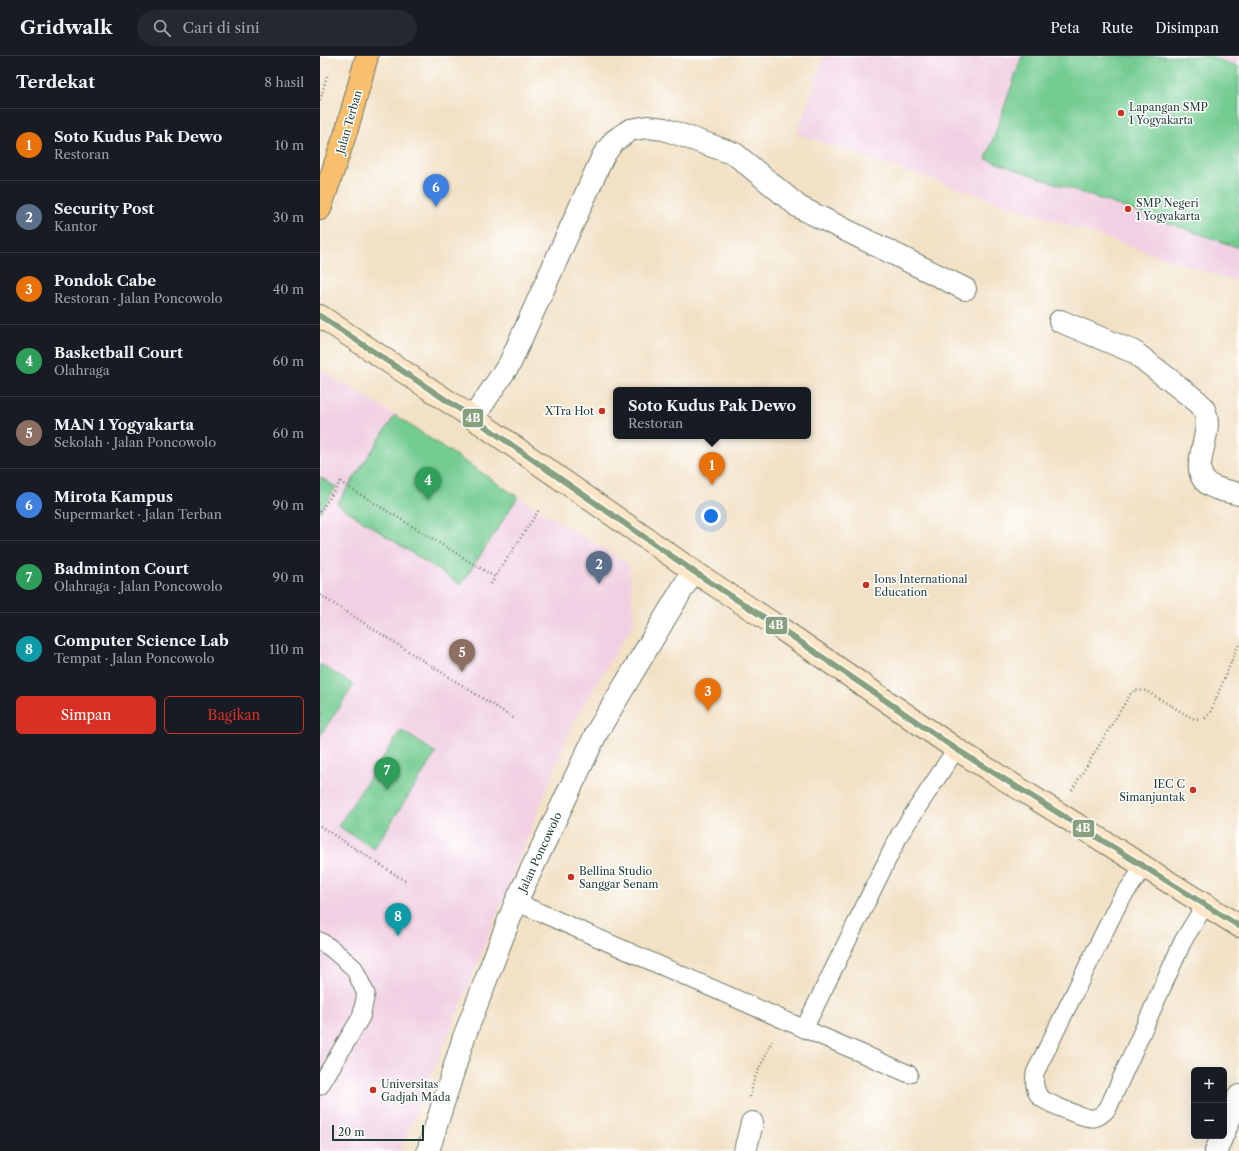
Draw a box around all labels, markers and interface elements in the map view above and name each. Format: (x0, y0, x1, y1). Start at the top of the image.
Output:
search box (137, 10, 417, 46)
text: Gridwalk (20, 16, 113, 39)
icon: search (151, 17, 173, 39)
text: Cari di sini (183, 18, 260, 37)
text: Peta (1050, 19, 1080, 37)
text: Rute (1102, 19, 1133, 37)
text: Disimpan (1155, 19, 1219, 37)
text: Terdekat (16, 72, 95, 92)
text: 8 hasil (264, 74, 304, 90)
street label: Jalan Terban (333, 89, 365, 157)
place label: Lapangan SMP 1 Yogyakarta (1129, 100, 1208, 127)
marker: Lapangan SMP 1 Yogyakarta (1116, 108, 1126, 118)
text: Soto Kudus Pak Dewo (54, 127, 222, 146)
text: 1 (26, 137, 32, 153)
text: 10 m (275, 137, 304, 153)
text: Restoran (54, 146, 109, 162)
pin: 6 (423, 174, 449, 207)
place label: SMP Negeri 1 Yogyakarta (1136, 196, 1200, 223)
text: Security Post (54, 199, 154, 218)
marker: SMP Negeri 1 Yogyakarta (1123, 204, 1133, 214)
text: 2 (25, 209, 33, 225)
text: 30 m (273, 209, 304, 225)
text: Kantor (54, 218, 97, 234)
text: Pondok Cabe (54, 271, 156, 290)
text: 3 (25, 281, 33, 297)
text: 40 m (273, 281, 304, 297)
text: Restoran · Jalan Poncowolo (54, 290, 223, 306)
text: Basketball Court (54, 343, 183, 362)
text: 4 (25, 353, 33, 369)
text: 60 m (273, 353, 304, 369)
text: Olahraga (54, 362, 110, 378)
popup (613, 387, 811, 439)
text: Soto Kudus Pak Dewo (628, 396, 796, 415)
place label: XTra Hot (544, 404, 594, 418)
marker: XTra Hot (597, 406, 607, 416)
line badge: 4B (462, 408, 484, 428)
text: 4B (466, 411, 480, 425)
text: MAN 1 Yogyakarta (54, 415, 194, 434)
text: Restoran (628, 415, 683, 431)
text: 5 (25, 425, 33, 441)
text: 60 m (273, 425, 304, 441)
text: Sekolah · Jalan Poncowolo (54, 434, 216, 450)
pin: 1 (699, 452, 725, 485)
pin: 4 (415, 467, 441, 500)
text: Mirota Kampus (54, 487, 173, 506)
text: 6 (25, 497, 33, 513)
text: 90 m (273, 497, 304, 513)
text: Supermarket · Jalan Terban (54, 506, 222, 522)
your location (701, 506, 721, 526)
pin: 2 (586, 551, 612, 584)
text: Badminton Court (54, 559, 189, 578)
text: 7 (26, 569, 32, 585)
text: 90 m (273, 569, 304, 585)
place label: Ions International Education (874, 572, 968, 599)
text: Olahraga · Jalan Poncowolo (54, 578, 223, 594)
marker: Ions International Education (861, 580, 871, 590)
line badge: 4B (765, 616, 788, 635)
text: 4B (769, 618, 783, 632)
text: Computer Science Lab (54, 631, 229, 650)
pin: 5 (449, 639, 475, 672)
text: 8 (25, 641, 33, 657)
text: 110 m (269, 641, 304, 657)
text: Tempat · Jalan Poncowolo (54, 650, 215, 666)
pin: 3 (695, 678, 721, 711)
button: Simpan (16, 696, 156, 734)
button: Bagikan (164, 696, 304, 734)
pin: 7 (374, 757, 400, 790)
place label: IEC C Simanjuntak (1119, 777, 1186, 804)
marker: IEC C Simanjuntak (1188, 785, 1198, 795)
street label: Jalan Poncowolo (514, 809, 565, 896)
line badge: 4B (1072, 819, 1095, 838)
text: 4B (1076, 821, 1090, 835)
place label: Bellina Studio Sanggar Senam (579, 864, 659, 891)
marker: Bellina Studio Sanggar Senam (566, 872, 576, 882)
pin: 8 (385, 903, 411, 936)
map controls (1191, 1067, 1227, 1139)
button: + (1191, 1067, 1227, 1103)
place label: Universitas Gadjah Mada (381, 1077, 451, 1104)
marker: Universitas Gadjah Mada (368, 1085, 378, 1095)
button: − (1191, 1103, 1227, 1139)
scale bar (332, 1123, 424, 1142)
text: 20 m (338, 1125, 364, 1139)

